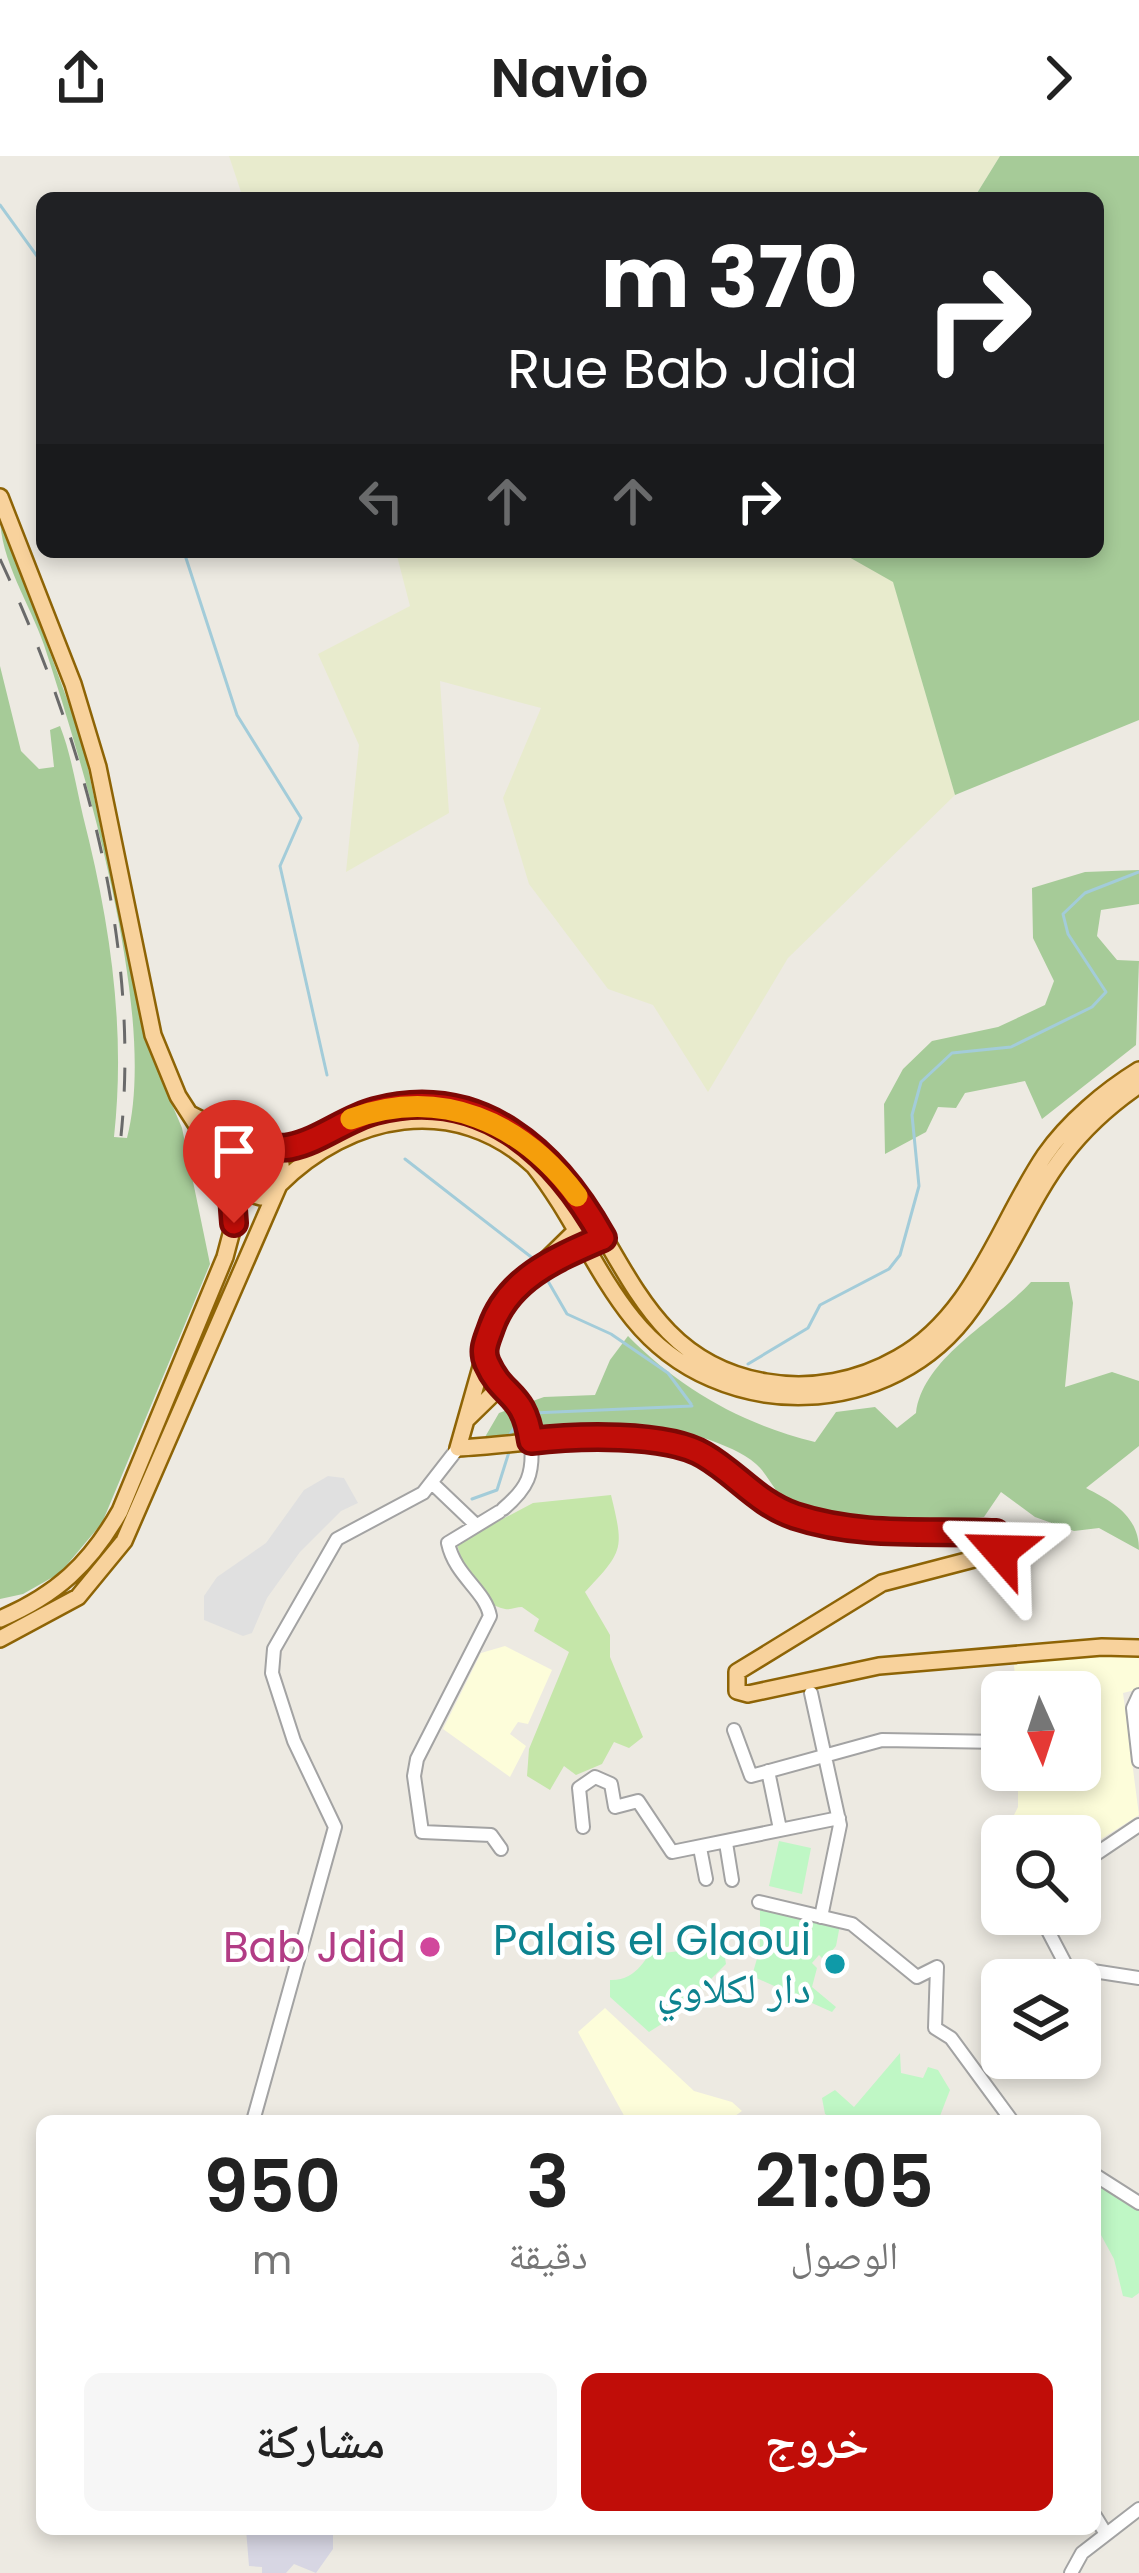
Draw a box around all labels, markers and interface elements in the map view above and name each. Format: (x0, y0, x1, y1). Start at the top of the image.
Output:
text: Navio (490, 40, 649, 116)
icon: share (48, 45, 114, 111)
icon: forward (1025, 45, 1091, 111)
text: 370 m (601, 219, 858, 336)
icon: right (900, 240, 1056, 396)
text: Rue Bab Jdid (507, 331, 858, 407)
icon: left (348, 468, 414, 534)
icon: ahead (474, 468, 540, 534)
icon: ahead (600, 468, 666, 534)
icon: right (726, 468, 792, 534)
pin (183, 1100, 285, 1223)
icon: arrive (201, 1118, 267, 1184)
position arrow (937, 1488, 1063, 1614)
north arrow (981, 1671, 1101, 1791)
map controls (981, 1671, 1101, 2079)
button: search (981, 1815, 1101, 1935)
place label: Palais el Glaoui دار لكلاوي (493, 1911, 811, 2022)
place label: Bab Jdid (223, 1918, 406, 1977)
marker: Bab Jdid (417, 1934, 443, 1960)
marker: Palais el Glaoui دار لكلاوي (822, 1951, 848, 1977)
button: layers (981, 1959, 1101, 2079)
text: 3 (526, 2131, 569, 2232)
text: 21:05 (755, 2131, 934, 2232)
text: 950 (203, 2136, 341, 2237)
text: دقيقة (508, 2228, 588, 2283)
text: الوصول (790, 2228, 898, 2283)
text: m (252, 2233, 292, 2288)
button: مشاركة (84, 2373, 557, 2511)
button: خروج (581, 2373, 1053, 2511)

